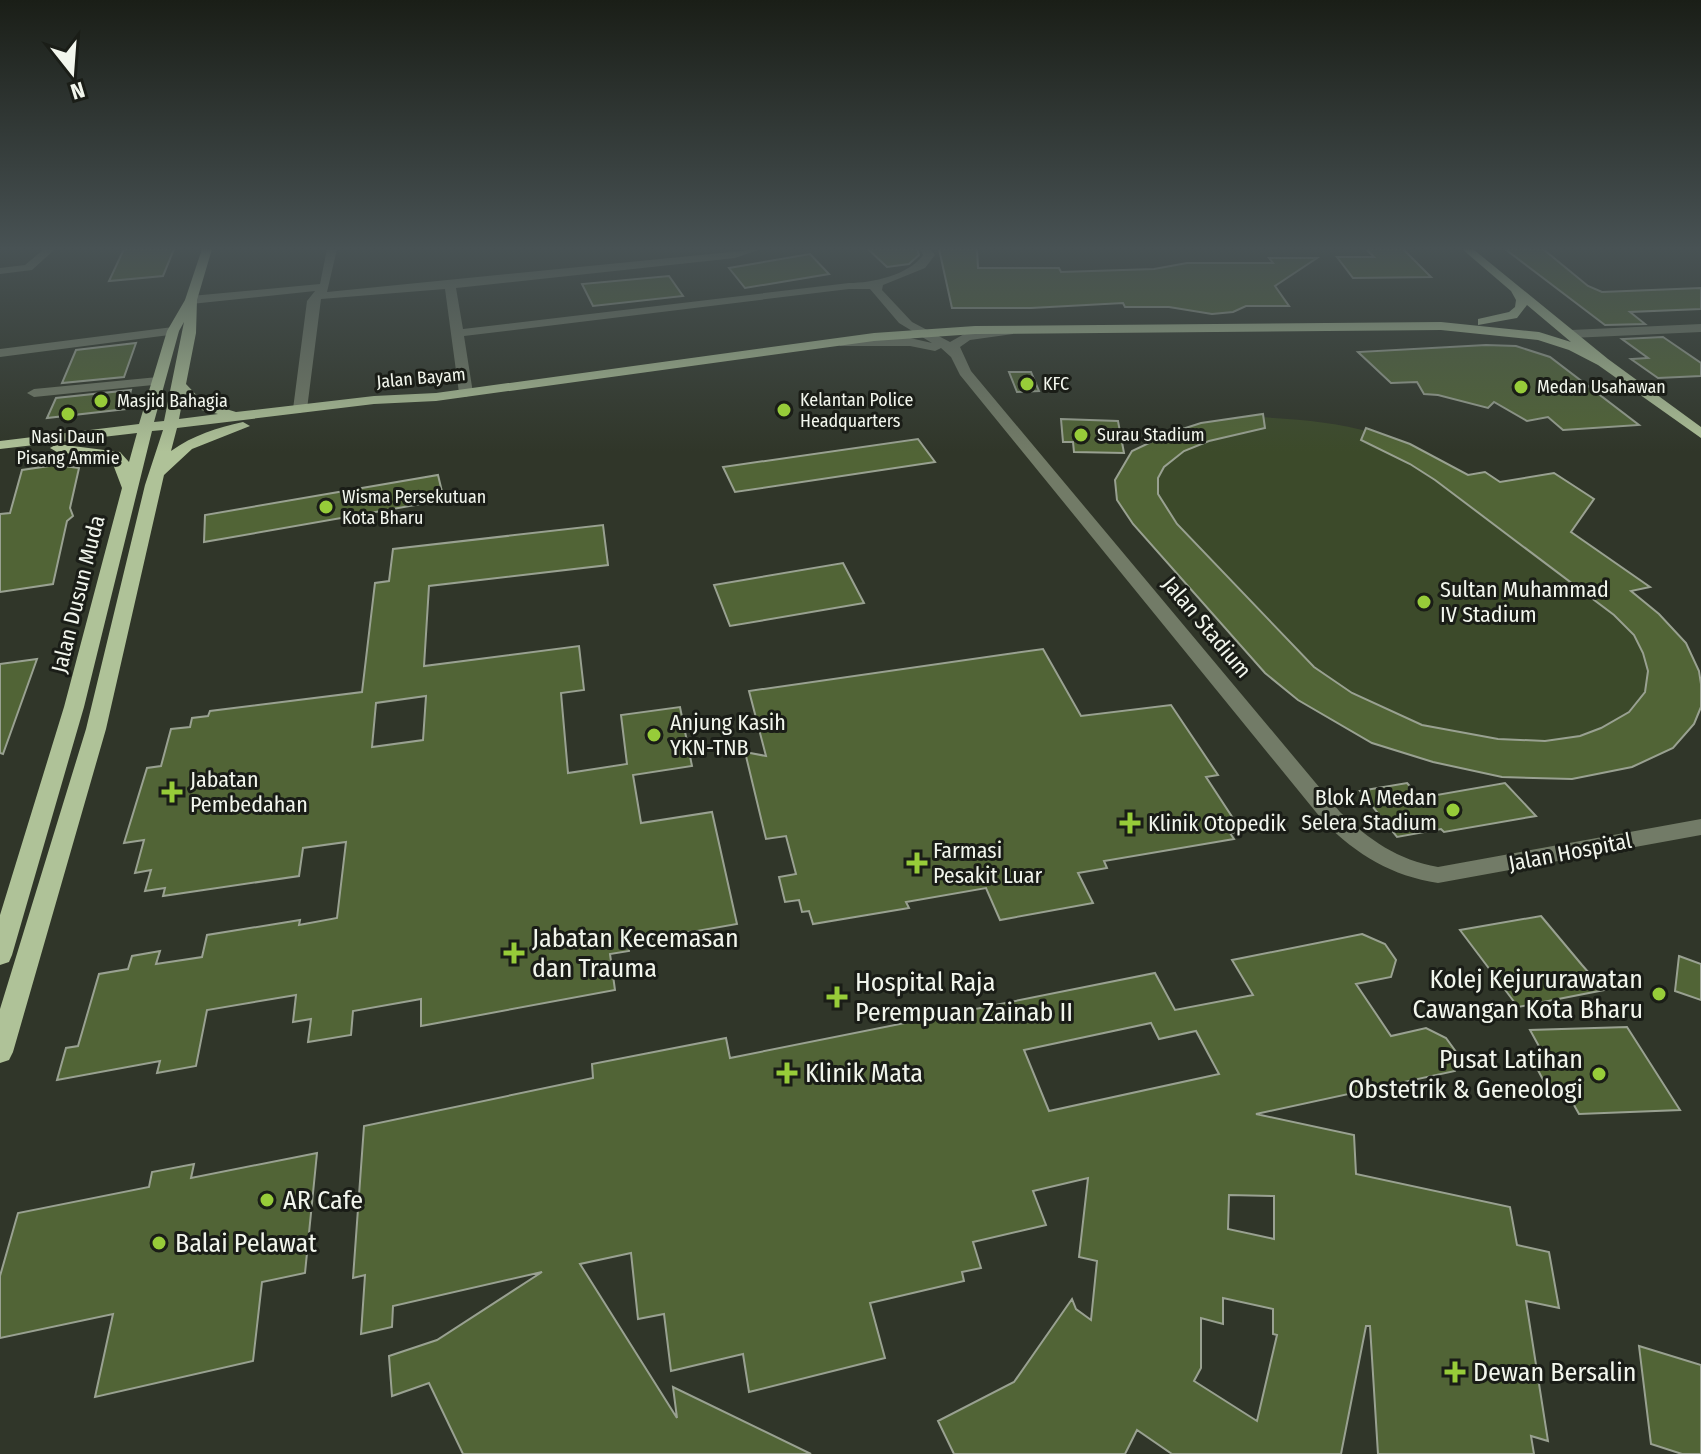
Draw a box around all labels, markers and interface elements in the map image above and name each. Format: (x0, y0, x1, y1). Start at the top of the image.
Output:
north arrow (32, 32, 112, 112)
text: N (67, 76, 88, 105)
street label: Jalan Bayam (375, 363, 467, 393)
place label: KFC (1043, 373, 1069, 395)
marker: KFC (1018, 375, 1036, 393)
place label: Medan Usahawan (1537, 376, 1666, 398)
marker: Medan Usahawan (1512, 378, 1530, 396)
place label: Kelantan Police Headquarters (800, 389, 913, 432)
place label: Masjid Bahagia (117, 390, 228, 412)
marker: Masjid Bahagia (92, 392, 110, 410)
marker: Kelantan Police Headquarters (775, 401, 793, 419)
marker: Nasi Daun Pisang Ammie (59, 405, 77, 423)
place label: Surau Stadium (1097, 424, 1204, 446)
place label: Nasi Daun Pisang Ammie (16, 426, 120, 469)
marker: Surau Stadium (1072, 426, 1090, 444)
place label: Wisma Persekutuan Kota Bharu (342, 486, 486, 529)
marker: Wisma Persekutuan Kota Bharu (317, 498, 335, 516)
street label: Jalan Dusun Muda (45, 512, 111, 676)
street label: Jalan Stadium (1157, 571, 1257, 683)
place label: Sultan Muhammad IV Stadium (1440, 576, 1609, 628)
marker: Sultan Muhammad IV Stadium (1415, 593, 1433, 611)
place label: Anjung Kasih YKN-TNB (670, 709, 786, 761)
marker: Anjung Kasih YKN-TNB (645, 726, 663, 744)
place label: Jabatan Pembedahan (190, 766, 308, 818)
marker: Jabatan Pembedahan (161, 781, 183, 803)
place label: Blok A Medan Selera Stadium (1301, 784, 1437, 836)
marker: Blok A Medan Selera Stadium (1444, 801, 1462, 819)
place label: Klinik Otopedik (1148, 810, 1287, 837)
marker: Klinik Otopedik (1119, 812, 1141, 834)
street label: Jalan Hospital (1506, 827, 1634, 877)
place label: Farmasi Pesakit Luar (933, 837, 1043, 889)
marker: Farmasi Pesakit Luar (908, 854, 926, 872)
place label: Jabatan Kecemasan dan Trauma (532, 923, 739, 984)
marker: Jabatan Kecemasan dan Trauma (503, 942, 525, 964)
place label: Kolej Kejururawatan Cawangan Kota Bharu (1412, 964, 1643, 1025)
place label: Hospital Raja Perempuan Zainab II (855, 967, 1073, 1028)
marker: Kolej Kejururawatan Cawangan Kota Bharu (1650, 985, 1668, 1003)
marker: Hospital Raja Perempuan Zainab II (826, 986, 848, 1008)
place label: Pusat Latihan Obstetrik & Geneologi (1348, 1044, 1583, 1105)
place label: Klinik Mata (805, 1058, 923, 1089)
marker: Klinik Mata (776, 1062, 798, 1084)
marker: Pusat Latihan Obstetrik & Geneologi (1590, 1065, 1608, 1083)
place label: AR Cafe (283, 1185, 363, 1216)
marker: AR Cafe (258, 1191, 276, 1209)
place label: Balai Pelawat (175, 1228, 317, 1259)
marker: Balai Pelawat (150, 1234, 168, 1252)
place label: Dewan Bersalin (1473, 1357, 1637, 1388)
marker: Dewan Bersalin (1444, 1361, 1466, 1383)

